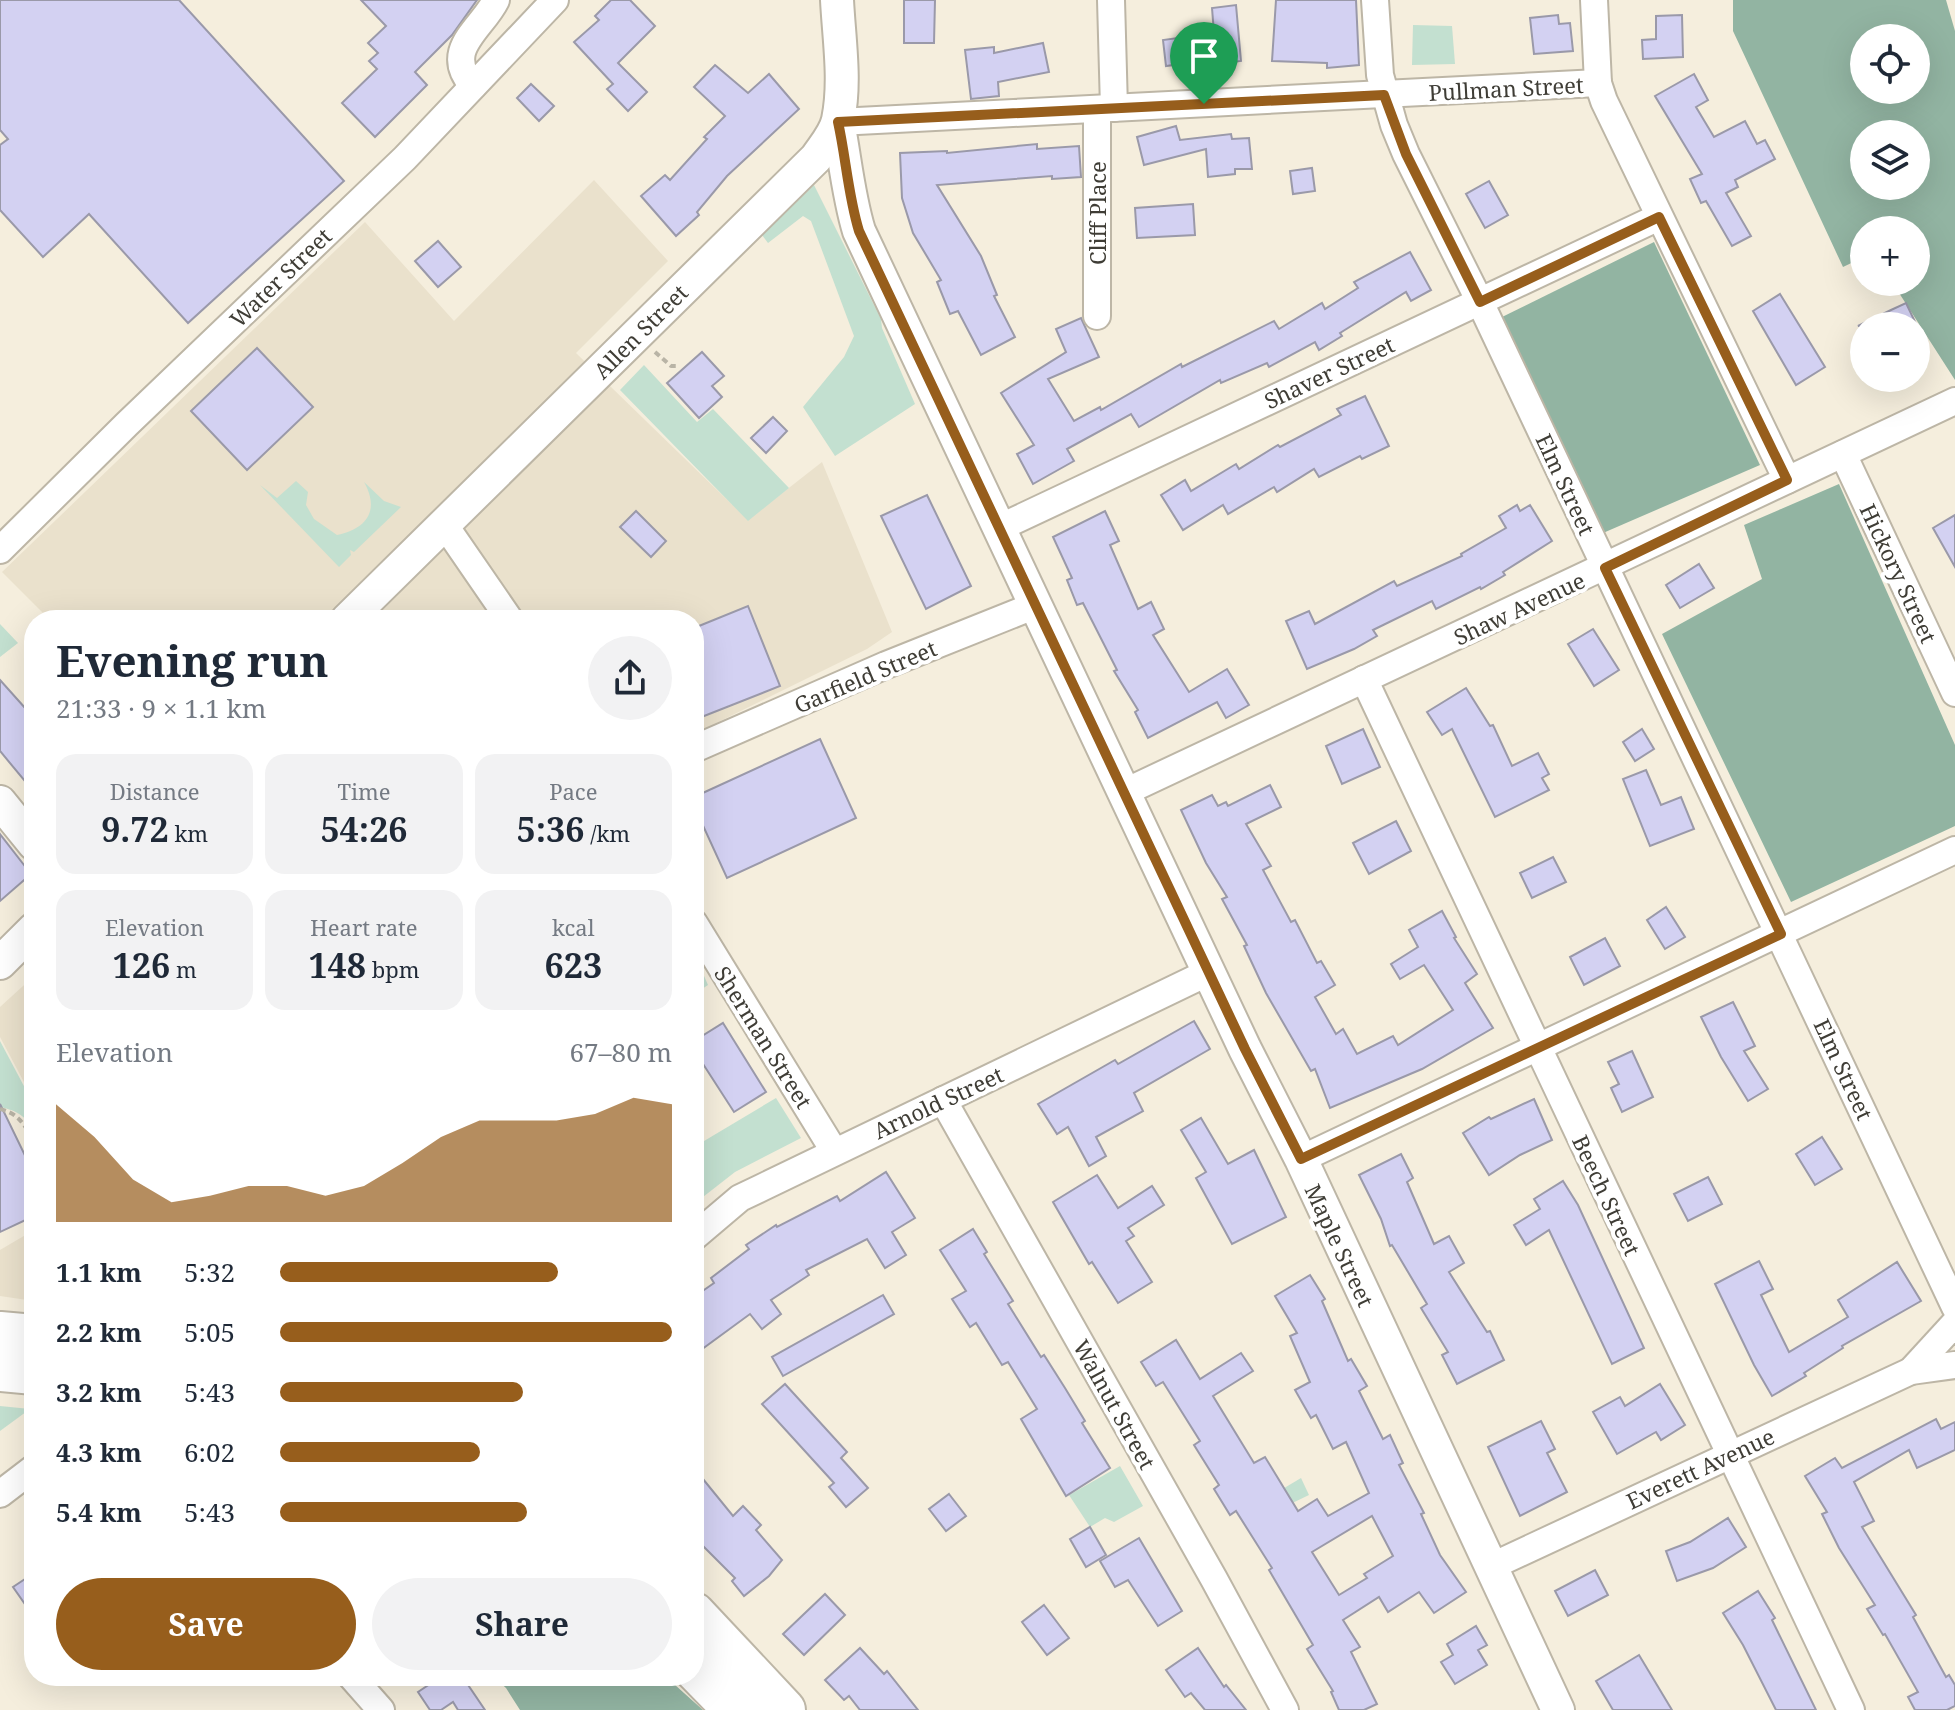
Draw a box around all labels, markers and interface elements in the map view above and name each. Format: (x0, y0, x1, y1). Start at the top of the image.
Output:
pin (1170, 22, 1238, 104)
map controls (1850, 24, 1930, 392)
button: locate (1850, 24, 1930, 104)
icon: arrive (1182, 34, 1226, 78)
street label: Pullman Street (1428, 69, 1585, 107)
button: layers (1850, 120, 1930, 200)
street label: Cliff Place (1082, 161, 1112, 265)
button: + (1850, 216, 1930, 296)
street label: Water Street (223, 221, 338, 333)
street label: Allen Street (586, 277, 694, 385)
button: − (1850, 312, 1930, 392)
street label: Shaver Street (1259, 329, 1399, 415)
street label: Elm Street (1529, 429, 1603, 540)
street label: Hickory Street (1854, 499, 1944, 648)
street label: Shaw Avenue (1448, 564, 1590, 652)
text: Evening run (56, 630, 329, 690)
street label: Garfield Street (789, 632, 941, 720)
button: share (588, 636, 672, 720)
text: 21:33 · 9 × 1.1 km (56, 690, 266, 726)
text: Distance (110, 776, 200, 806)
text: Time (337, 776, 391, 806)
text: Pace (549, 776, 597, 806)
text: 9.72 (101, 806, 169, 852)
text: 54:26 (320, 806, 408, 852)
text: 5:36 (516, 806, 584, 852)
text: km (169, 818, 208, 848)
text: /km (584, 818, 630, 848)
text: Elevation (105, 912, 204, 942)
text: Heart rate (310, 912, 418, 942)
text: kcal (552, 912, 595, 942)
text: 126 (113, 942, 170, 988)
text: 148 (308, 942, 366, 988)
text: 623 (545, 942, 602, 988)
text: m (170, 954, 197, 984)
text: bpm (366, 954, 420, 984)
street label: Sherman Street (708, 960, 820, 1114)
street label: Elm Street (1807, 1014, 1881, 1125)
text: Elevation (56, 1034, 173, 1070)
text: 67–80 m (570, 1034, 672, 1070)
street label: Arnold Street (868, 1059, 1008, 1145)
street label: Beech Street (1566, 1130, 1648, 1260)
street label: Maple Street (1298, 1179, 1382, 1311)
text: 1.1 km (56, 1254, 142, 1290)
text: 5:32 (184, 1254, 235, 1290)
text: 2.2 km (56, 1314, 142, 1350)
text: 5:05 (184, 1314, 235, 1350)
street label: Walnut Street (1067, 1334, 1163, 1474)
text: 3.2 km (56, 1374, 142, 1410)
text: 5:43 (184, 1374, 235, 1410)
street label: Everett Avenue (1621, 1421, 1779, 1515)
text: 4.3 km (56, 1434, 142, 1470)
text: 6:02 (184, 1434, 235, 1470)
text: 5.4 km (56, 1494, 142, 1530)
text: 5:43 (184, 1494, 235, 1530)
button: Save (56, 1578, 356, 1670)
button: Share (372, 1578, 672, 1670)

